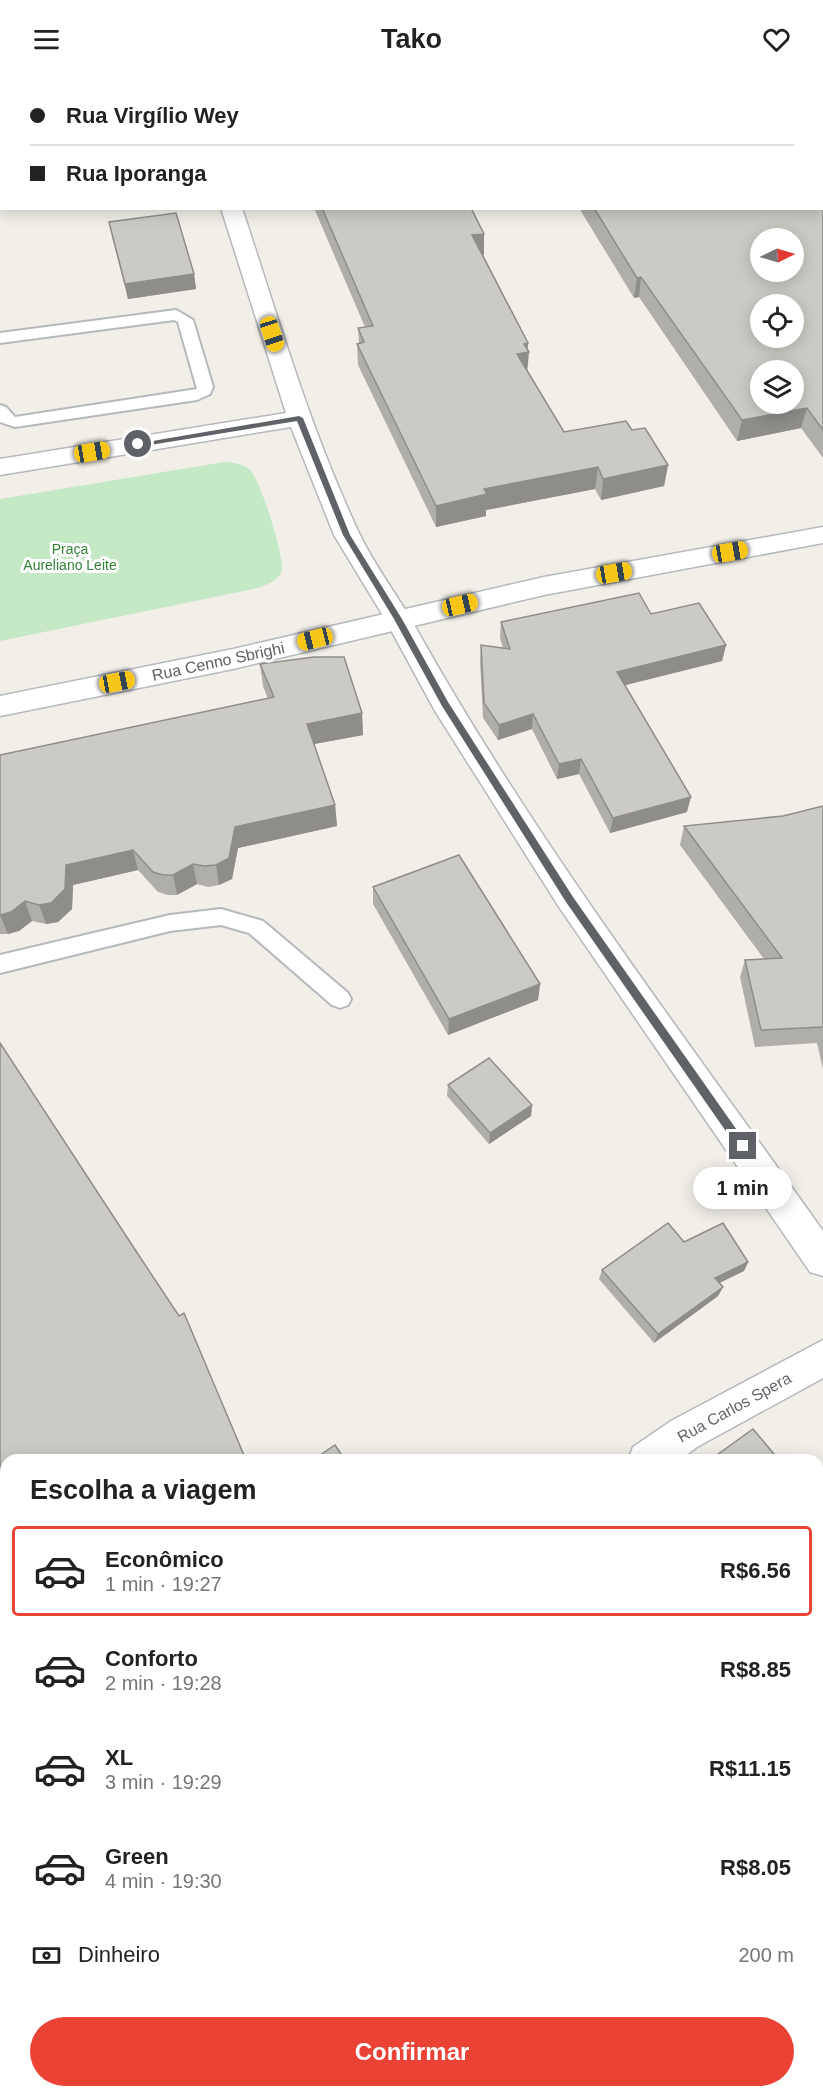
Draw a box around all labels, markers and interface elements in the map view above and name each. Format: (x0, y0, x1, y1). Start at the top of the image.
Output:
icon: menu (30, 23, 63, 56)
icon: heart (760, 23, 793, 56)
text: Tako (381, 24, 442, 54)
text: Rua Virgílio Wey (66, 103, 239, 128)
text: Rua Iporanga (66, 161, 207, 186)
north arrow (750, 228, 804, 282)
map controls (750, 228, 804, 414)
button: locate (750, 294, 804, 348)
car (258, 314, 286, 354)
button: layers (750, 360, 804, 414)
route start (124, 430, 151, 457)
car (73, 440, 111, 464)
car (711, 540, 749, 564)
park label: Praça Aureliano Leite (23, 541, 117, 573)
car (595, 561, 633, 585)
car (440, 592, 480, 618)
car (295, 626, 335, 652)
street label: Rua Cenno Sbrighi (150, 639, 286, 684)
car (98, 670, 136, 694)
route end (729, 1132, 756, 1159)
callout: 1 min (694, 1167, 792, 1209)
text: 1 min (716, 1177, 769, 1199)
street label: Rua Carlos Spera (675, 1369, 794, 1446)
text: Escolha a viagem (30, 1475, 257, 1505)
icon: car (33, 1544, 87, 1598)
text: Econômico (105, 1547, 224, 1572)
text: R$6.56 (720, 1558, 791, 1583)
text: 1 min · 19:27 (105, 1573, 222, 1595)
icon: car (33, 1643, 87, 1697)
text: Conforto (105, 1646, 198, 1671)
text: R$8.85 (720, 1657, 791, 1682)
text: 2 min · 19:28 (105, 1672, 222, 1694)
icon: car (33, 1742, 87, 1796)
text: XL (105, 1745, 133, 1770)
text: R$11.15 (709, 1756, 791, 1781)
text: 3 min · 19:29 (105, 1771, 222, 1793)
icon: car (33, 1841, 87, 1895)
text: Green (105, 1844, 169, 1869)
text: R$8.05 (720, 1855, 791, 1880)
text: 4 min · 19:30 (105, 1870, 222, 1892)
icon: cash (30, 1939, 63, 1972)
text: Dinheiro (78, 1942, 160, 1967)
text: 200 m (738, 1944, 794, 1966)
button: Confirmar (30, 2017, 794, 2086)

